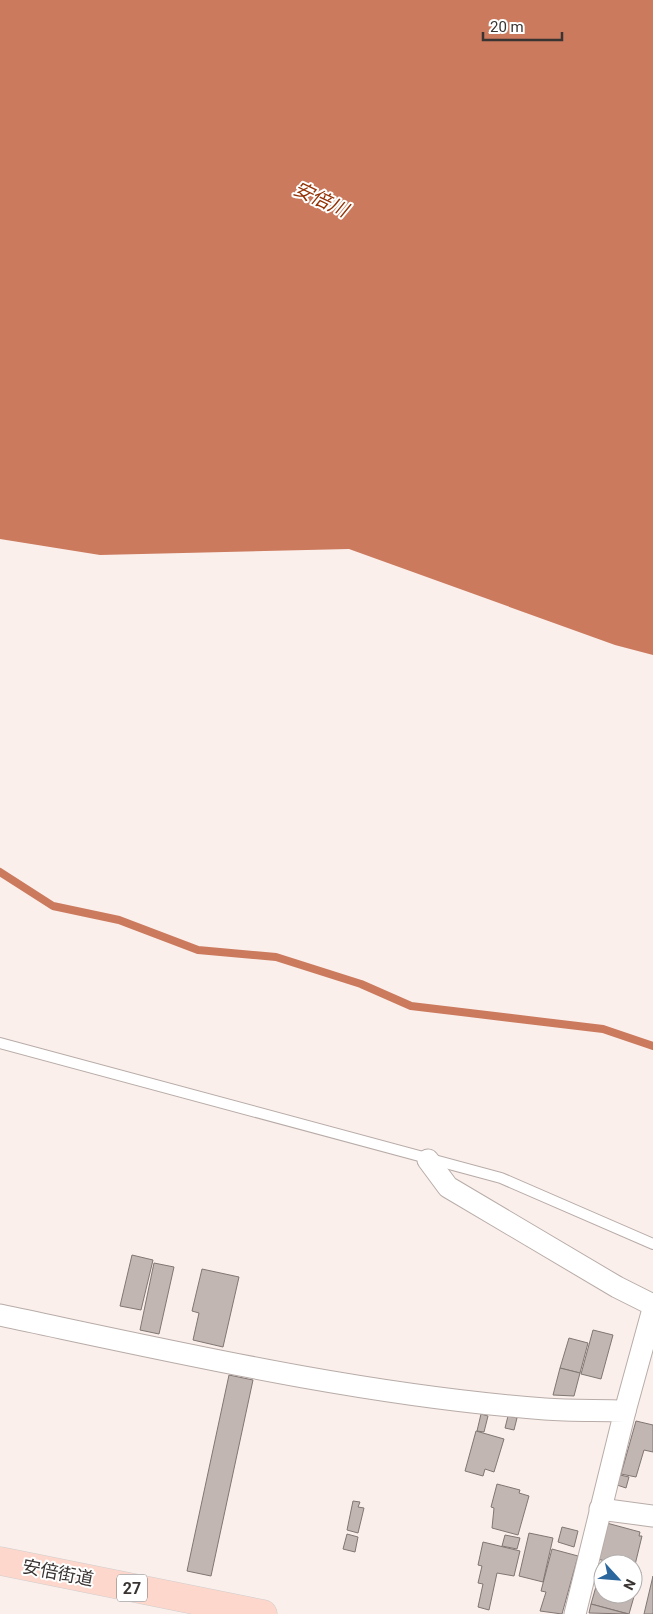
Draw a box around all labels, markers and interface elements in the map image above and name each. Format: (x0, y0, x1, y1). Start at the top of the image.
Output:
scale bar (483, 10, 562, 42)
text: 20 m (490, 18, 524, 36)
water label: 安倍川 (290, 177, 353, 223)
north arrow (593, 1554, 643, 1604)
street label: 安倍街道 (21, 1555, 95, 1590)
road number: 27 (117, 1575, 147, 1602)
text: N (620, 1577, 639, 1593)

